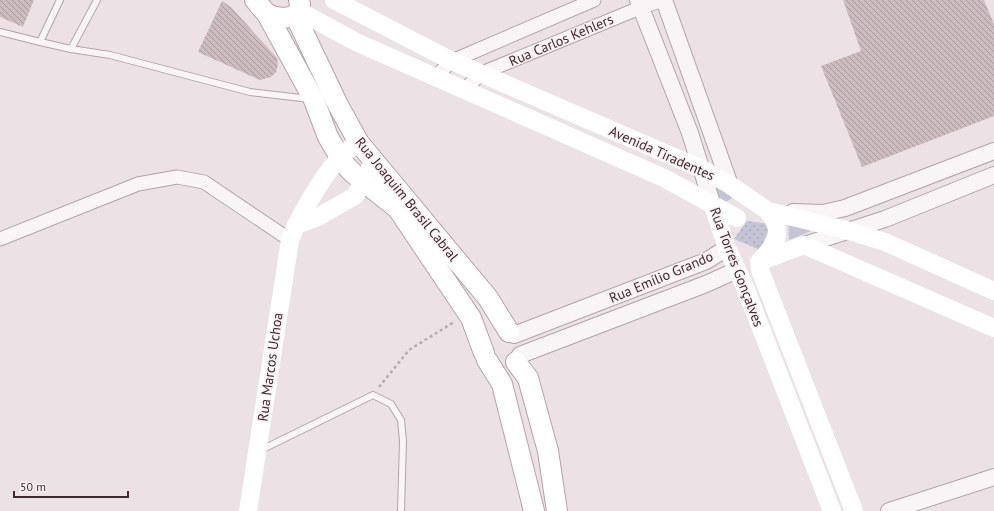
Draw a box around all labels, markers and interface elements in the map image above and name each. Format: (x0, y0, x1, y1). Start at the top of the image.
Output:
street label: Rua Carlos Kehlers (506, 10, 616, 70)
street label: Avenida Tiradentes (606, 122, 718, 184)
street label: Rua Joaquim Brasil Cabral (351, 133, 463, 265)
street label: Rua Torres Gonçalves (706, 205, 768, 329)
street label: Rua Emílio Grando (606, 247, 716, 307)
street label: Rua Marcos Uchoa (253, 311, 287, 423)
scale bar (14, 473, 128, 499)
text: 50 m (20, 479, 46, 494)

